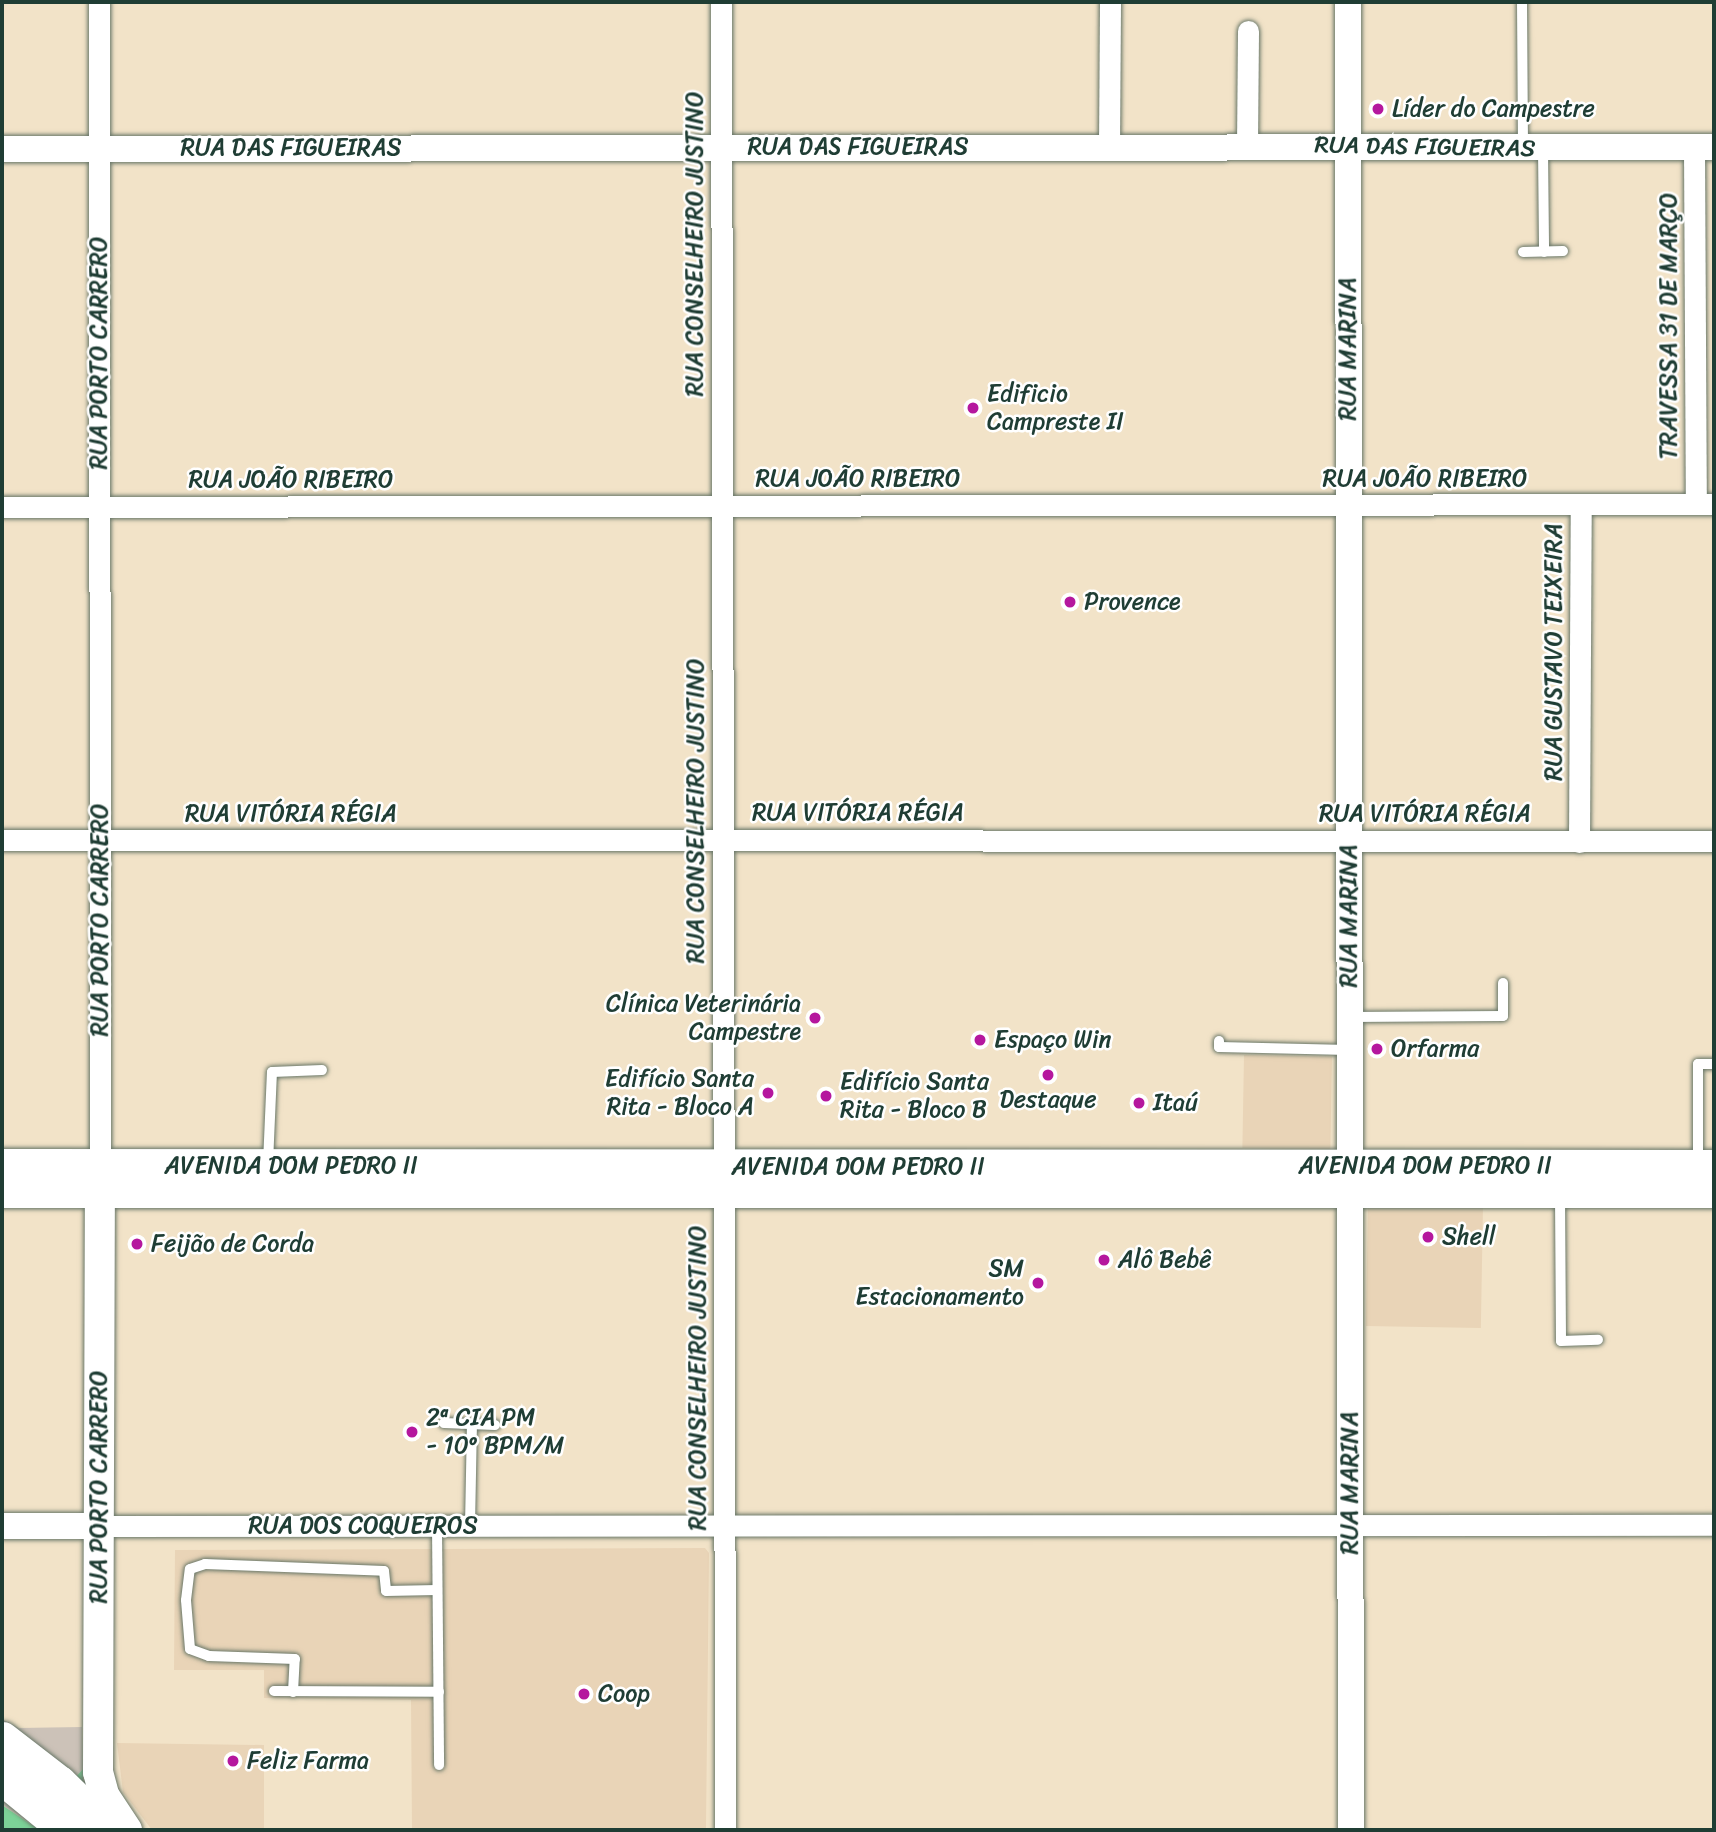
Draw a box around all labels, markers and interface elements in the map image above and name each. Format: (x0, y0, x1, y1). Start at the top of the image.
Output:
street label: RUA CONSELHEIRO JUSTINO (681, 91, 709, 397)
place label: Líder do Campestre (1392, 95, 1594, 123)
marker: Líder do Campestre (1370, 101, 1386, 117)
street label: RUA DAS FIGUEIRAS (1313, 131, 1537, 163)
street label: RUA DAS FIGUEIRAS (746, 133, 970, 161)
street label: RUA DAS FIGUEIRAS (179, 134, 403, 162)
street label: TRAVESSA 31 DE MARÇO (1655, 192, 1683, 460)
street label: RUA PORTO CARRERO (85, 237, 113, 469)
street label: RUA MARINA (1334, 279, 1362, 419)
place label: Edificio Campreste II (987, 380, 1124, 436)
marker: Edificio Campreste II (965, 400, 981, 416)
street label: RUA JOÃO RIBEIRO (755, 465, 961, 493)
street label: RUA JOÃO RIBEIRO (1322, 465, 1528, 493)
street label: RUA JOÃO RIBEIRO (188, 466, 394, 494)
street label: RUA GUSTAVO TEIXEIRA (1540, 522, 1568, 782)
place label: Provence (1084, 588, 1181, 616)
marker: Provence (1062, 594, 1078, 610)
street label: RUA CONSELHEIRO JUSTINO (682, 658, 710, 964)
street label: RUA VITÓRIA RÉGIA (751, 799, 965, 827)
street label: RUA VITÓRIA RÉGIA (184, 800, 398, 828)
street label: RUA VITÓRIA RÉGIA (1318, 800, 1532, 828)
street label: RUA PORTO CARRERO (86, 804, 114, 1036)
street label: RUA MARINA (1335, 846, 1363, 986)
place label: Clínica Veterinária Campestre (605, 990, 801, 1046)
marker: Clínica Veterinária Campestre (807, 1010, 823, 1026)
place label: Espaço Win (994, 1026, 1112, 1054)
marker: Espaço Win (972, 1032, 988, 1048)
place label: Orfarma (1391, 1035, 1479, 1063)
marker: Orfarma (1369, 1041, 1385, 1057)
place label: Edifício Santa Rita - Bloco A (605, 1065, 754, 1121)
marker: Destaque (1040, 1067, 1056, 1083)
place label: Edifício Santa Rita - Bloco B (840, 1068, 989, 1124)
marker: Edifício Santa Rita - Bloco A (760, 1085, 776, 1101)
place label: Destaque (999, 1086, 1097, 1114)
marker: Edifício Santa Rita - Bloco B (818, 1088, 834, 1104)
place label: Itaú (1153, 1089, 1198, 1117)
marker: Itaú (1131, 1095, 1147, 1111)
street label: AVENIDA DOM PEDRO II (164, 1152, 418, 1180)
street label: AVENIDA DOM PEDRO II (1298, 1152, 1552, 1180)
street label: AVENIDA DOM PEDRO II (731, 1153, 985, 1181)
place label: Shell (1442, 1223, 1496, 1251)
street label: RUA CONSELHEIRO JUSTINO (684, 1225, 712, 1531)
marker: Shell (1420, 1229, 1436, 1245)
place label: Feijão de Corda (151, 1230, 314, 1258)
marker: Feijão de Corda (129, 1236, 145, 1252)
place label: Alô Bebê (1118, 1246, 1212, 1274)
marker: Alô Bebê (1096, 1252, 1112, 1268)
place label: SM Estacionamento (855, 1255, 1024, 1311)
marker: SM Estacionamento (1030, 1275, 1046, 1291)
street label: RUA PORTO CARRERO (85, 1371, 113, 1603)
place label: 2ª CIA PM - 10º BPM/M (426, 1404, 564, 1460)
street label: RUA MARINA (1336, 1413, 1364, 1553)
marker: 2ª CIA PM - 10º BPM/M (404, 1424, 420, 1440)
street label: RUA DOS COQUEIROS (247, 1512, 479, 1540)
place label: Coop (598, 1680, 650, 1708)
marker: Coop (576, 1686, 592, 1702)
place label: Feliz Farma (247, 1747, 369, 1775)
marker: Feliz Farma (225, 1753, 241, 1769)

